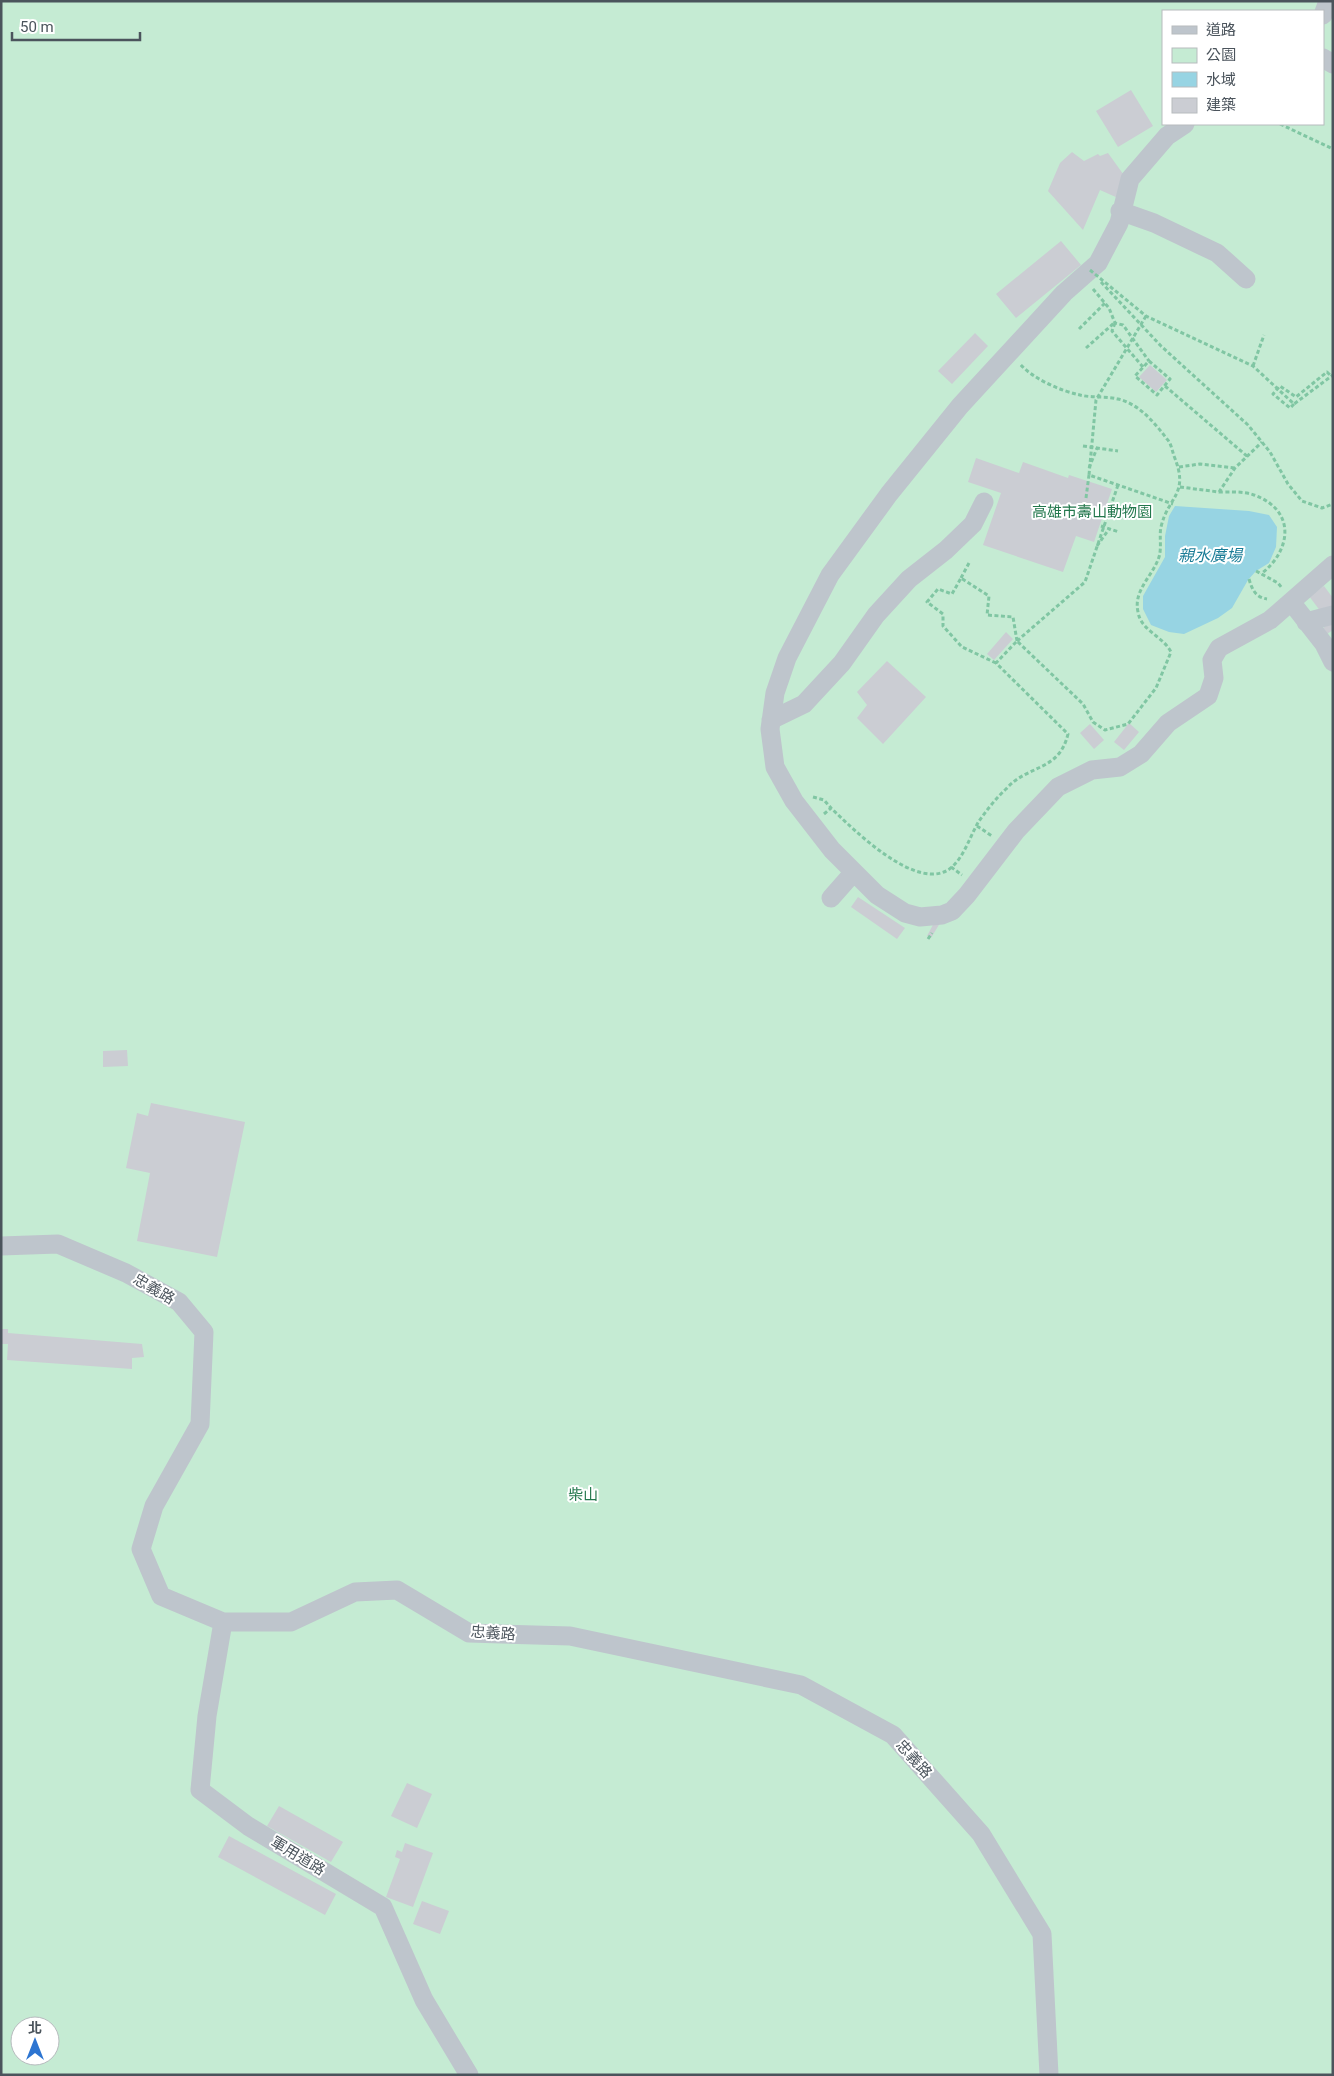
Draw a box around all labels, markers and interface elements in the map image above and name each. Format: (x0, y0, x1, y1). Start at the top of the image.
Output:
scale bar (12, 10, 140, 42)
legend (1162, 10, 1324, 125)
text: 50 m (20, 18, 54, 36)
text: 道路 (1206, 21, 1236, 39)
text: 公園 (1206, 46, 1236, 64)
text: 水域 (1206, 71, 1236, 89)
text: 建築 (1206, 96, 1236, 114)
park label: 高雄市壽山動物園 (1032, 503, 1152, 521)
water label: 親水廣場 (1178, 546, 1244, 565)
street label: 忠義路 (130, 1270, 178, 1308)
park label: 柴山 (568, 1486, 598, 1504)
street label: 忠義路 (470, 1622, 516, 1644)
street label: 忠義路 (892, 1736, 936, 1782)
street label: 軍用道路 (268, 1833, 328, 1879)
north arrow (10, 2016, 60, 2066)
text: 北 (28, 2020, 42, 2036)

